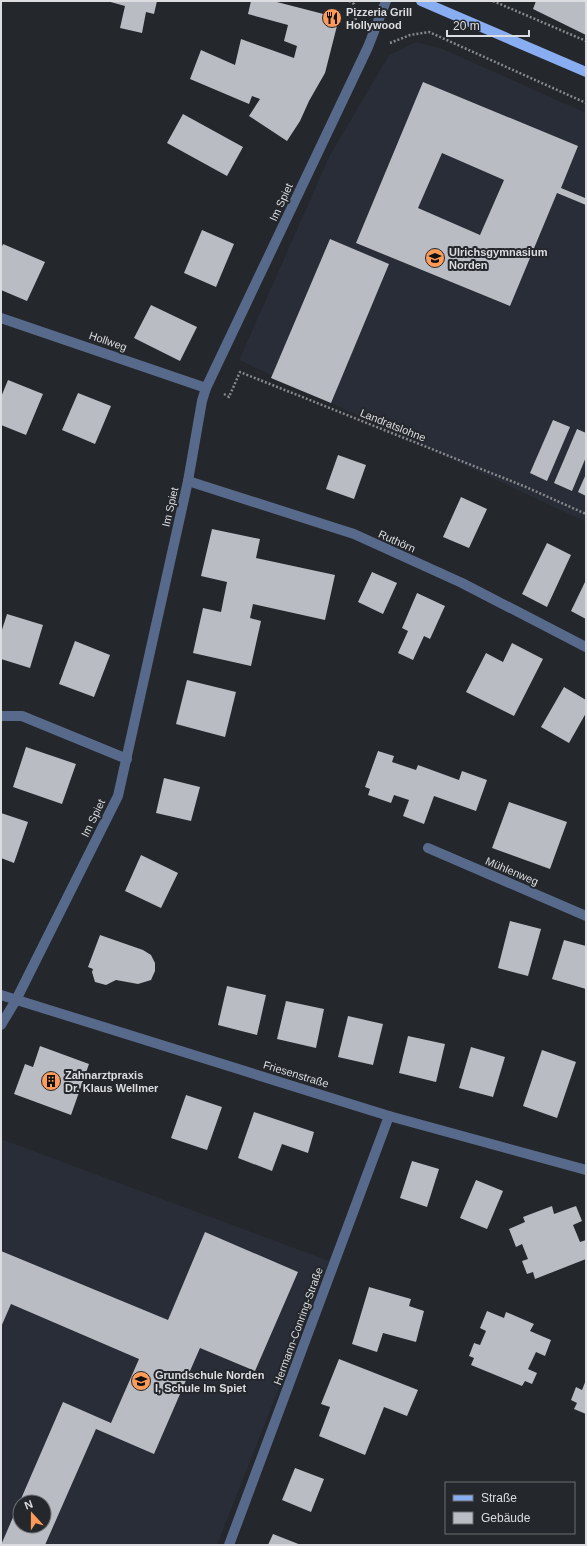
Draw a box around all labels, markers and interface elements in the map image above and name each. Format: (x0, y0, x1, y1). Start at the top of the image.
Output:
place label: Pizzeria Grill Hollywood (346, 6, 412, 31)
restaurant icon: Pizzeria Grill Hollywood (321, 7, 343, 29)
scale bar (447, 12, 529, 38)
text: 20 m (453, 19, 480, 33)
street label: Im Spiet (267, 181, 295, 223)
place label: Ulrichsgymnasium Norden (449, 246, 548, 271)
school or university icon: Ulrichsgymnasium Norden (424, 247, 446, 269)
street label: Hollweg (88, 329, 128, 353)
street label: Landratslohne (358, 406, 428, 444)
street label: Im Spiet (160, 486, 180, 528)
street label: Ruthörn (377, 528, 417, 554)
street label: Im Spiet (79, 797, 107, 839)
street label: Mühlenweg (484, 854, 540, 888)
street label: Friesenstraße (262, 1058, 330, 1090)
place label: Zahnarztpraxis Dr. Klaus Wellmer (65, 1069, 159, 1094)
building icon: Zahnarztpraxis Dr. Klaus Wellmer (40, 1070, 62, 1092)
street label: Hermann-Conring-Straße (271, 1266, 325, 1386)
place label: Grundschule Norden I, Schule Im Spiet (155, 1369, 265, 1394)
school or university icon: Grundschule Norden I, Schule Im Spiet (130, 1370, 152, 1392)
legend (445, 1482, 575, 1534)
text: Straße (481, 1491, 517, 1505)
north arrow (12, 1494, 52, 1534)
text: N (23, 1498, 34, 1512)
text: Gebäude (481, 1511, 531, 1525)

